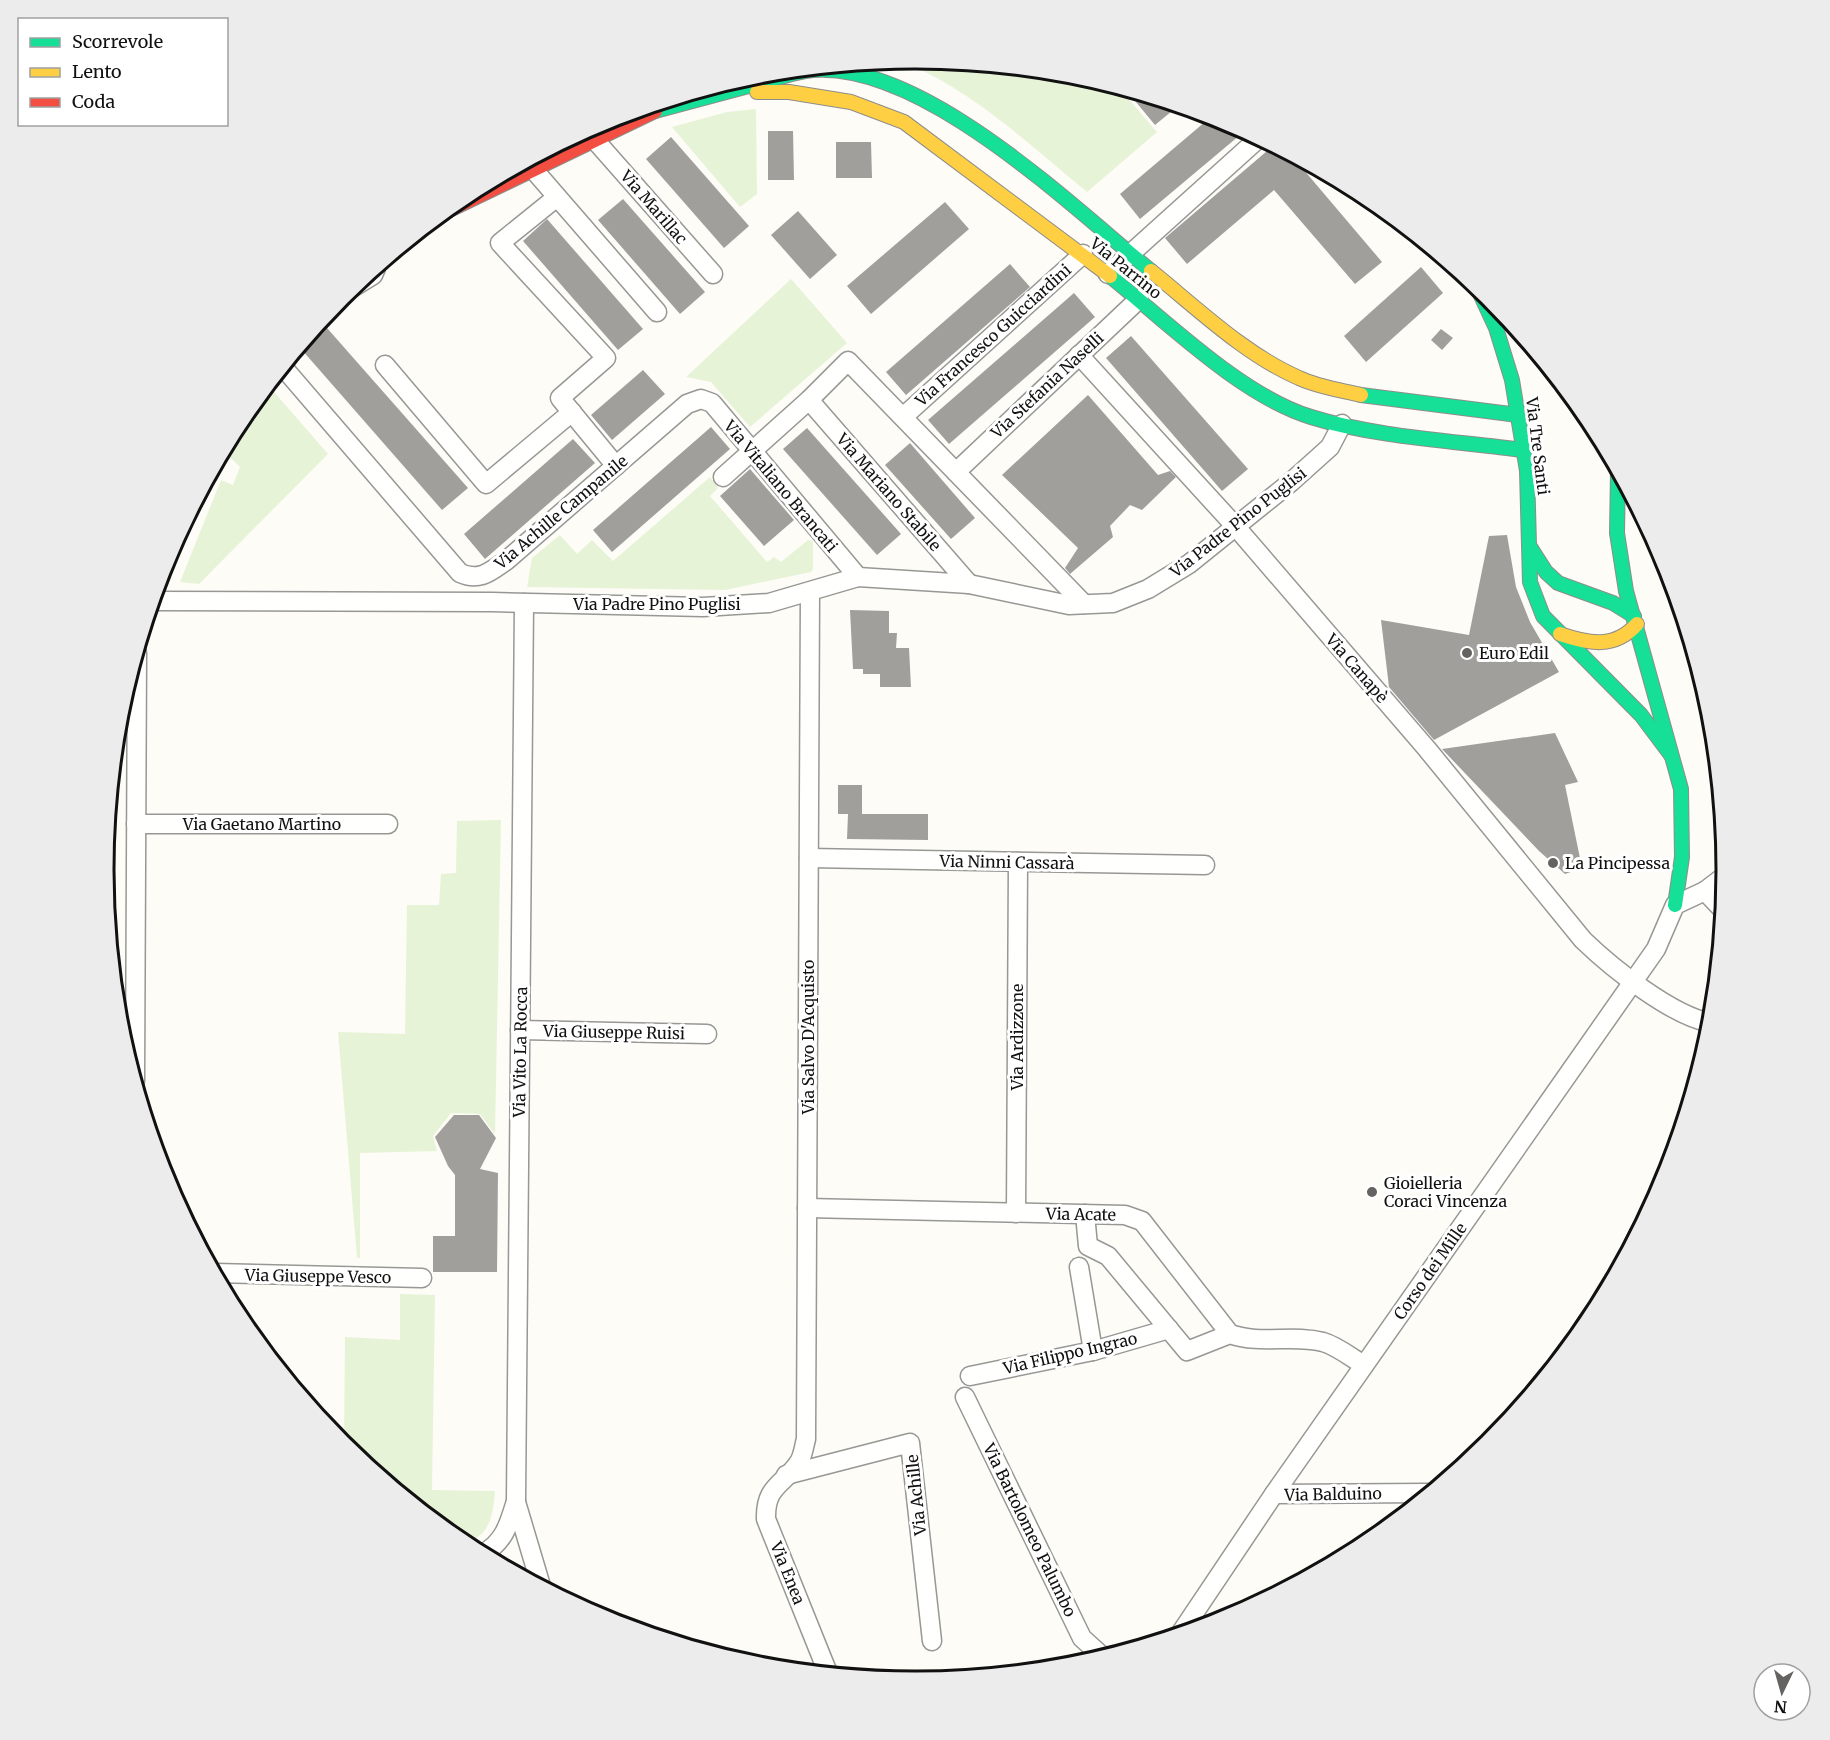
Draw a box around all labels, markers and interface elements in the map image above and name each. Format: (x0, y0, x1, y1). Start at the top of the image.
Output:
legend (18, 18, 228, 126)
text: Scorrevole (72, 30, 163, 53)
text: Lento (72, 60, 122, 83)
text: Coda (72, 90, 116, 113)
street label: Via Marillac (616, 165, 692, 248)
street label: Via Parrino (1085, 232, 1166, 303)
street label: Via Francesco Guicciardini (910, 260, 1075, 411)
street label: Via Stefania Naselli (986, 328, 1107, 443)
street label: Via Tre Santi (1522, 395, 1554, 496)
street label: Via Vitaliano Brancati (719, 415, 842, 556)
street label: Via Mariano Stabile (832, 428, 946, 555)
street label: Via Achille Campanile (490, 451, 631, 574)
street label: Via Padre Pino Puglisi (1165, 463, 1310, 582)
street label: Via Padre Pino Puglisi (572, 594, 741, 614)
street label: Via Canapè (1321, 629, 1392, 707)
place label: Euro Edil (1479, 643, 1549, 663)
marker: Euro Edil (1460, 646, 1474, 660)
street label: Via Gaetano Martino (182, 814, 341, 834)
street label: Via Ninni Cassarà (938, 851, 1075, 873)
place label: La Pincipessa (1565, 853, 1670, 873)
marker: La Pincipessa (1546, 856, 1560, 870)
street label: Via Salvo D'Acquisto (798, 960, 818, 1115)
street label: Via Ardizzone (1007, 984, 1027, 1091)
street label: Via Vito La Rocca (509, 986, 531, 1119)
street label: Via Giuseppe Ruisi (542, 1021, 685, 1043)
place label: Gioielleria Coraci Vincenza (1384, 1173, 1507, 1211)
marker: Gioielleria Coraci Vincenza (1365, 1185, 1379, 1199)
street label: Via Acate (1045, 1203, 1116, 1225)
street label: Corso dei Mille (1389, 1219, 1471, 1323)
street label: Via Giuseppe Vesco (244, 1265, 391, 1287)
street label: Via Filippo Ingrao (1000, 1328, 1139, 1378)
street label: Via Bartolomeo Palumbo (979, 1439, 1081, 1620)
street label: Via Achille (902, 1454, 930, 1537)
street label: Via Balduino (1283, 1483, 1382, 1505)
street label: Via Enea (766, 1538, 810, 1608)
north arrow (1752, 1662, 1812, 1722)
text: N (1773, 1696, 1788, 1717)

